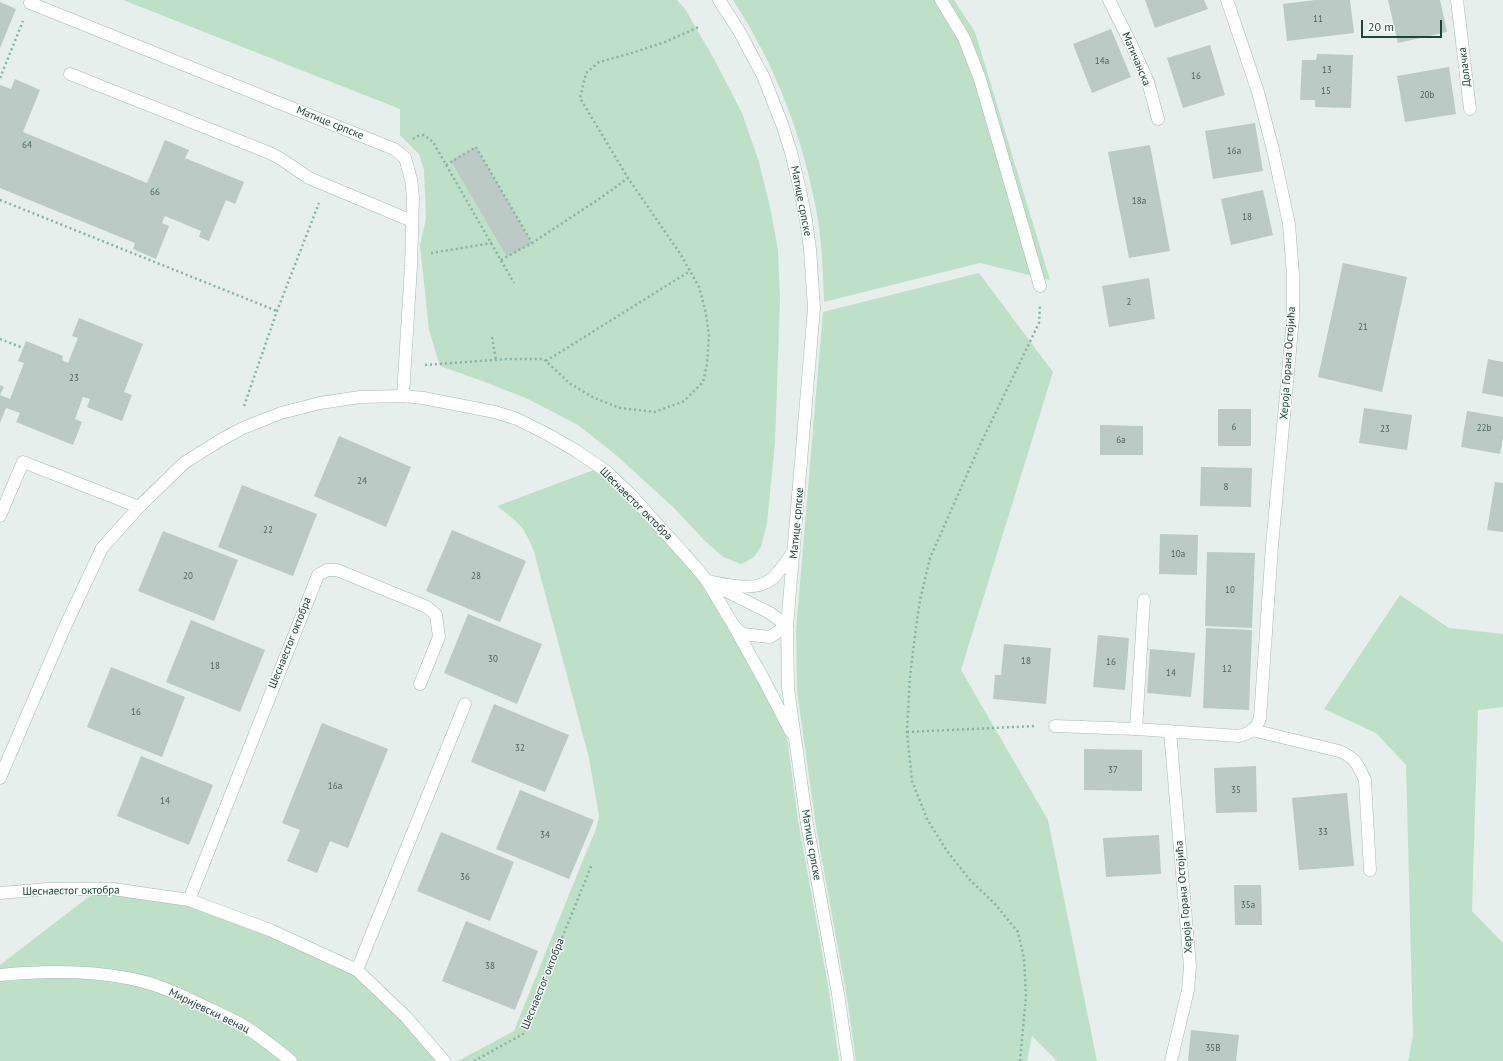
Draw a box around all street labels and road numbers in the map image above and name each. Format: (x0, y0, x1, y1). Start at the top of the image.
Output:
street label: Матичанска (1119, 30, 1153, 88)
street label: Долачка (1456, 46, 1474, 88)
street label: Матице српске (294, 103, 366, 143)
street label: Матице српске (788, 165, 814, 237)
street label: Хероја Горана Остојића (1277, 306, 1299, 420)
street label: Шеснаестог октобра (597, 465, 675, 543)
street label: Матице српске (787, 487, 807, 559)
street label: Шеснаестог октобра (266, 595, 314, 691)
street label: Матице српске (798, 809, 824, 881)
street label: Хероја Горана Остојића (1172, 840, 1196, 954)
street label: Шеснаестог октобра (22, 884, 120, 898)
street label: Шеснаестог октобра (519, 936, 567, 1032)
street label: Миријевски венац (166, 986, 252, 1036)

